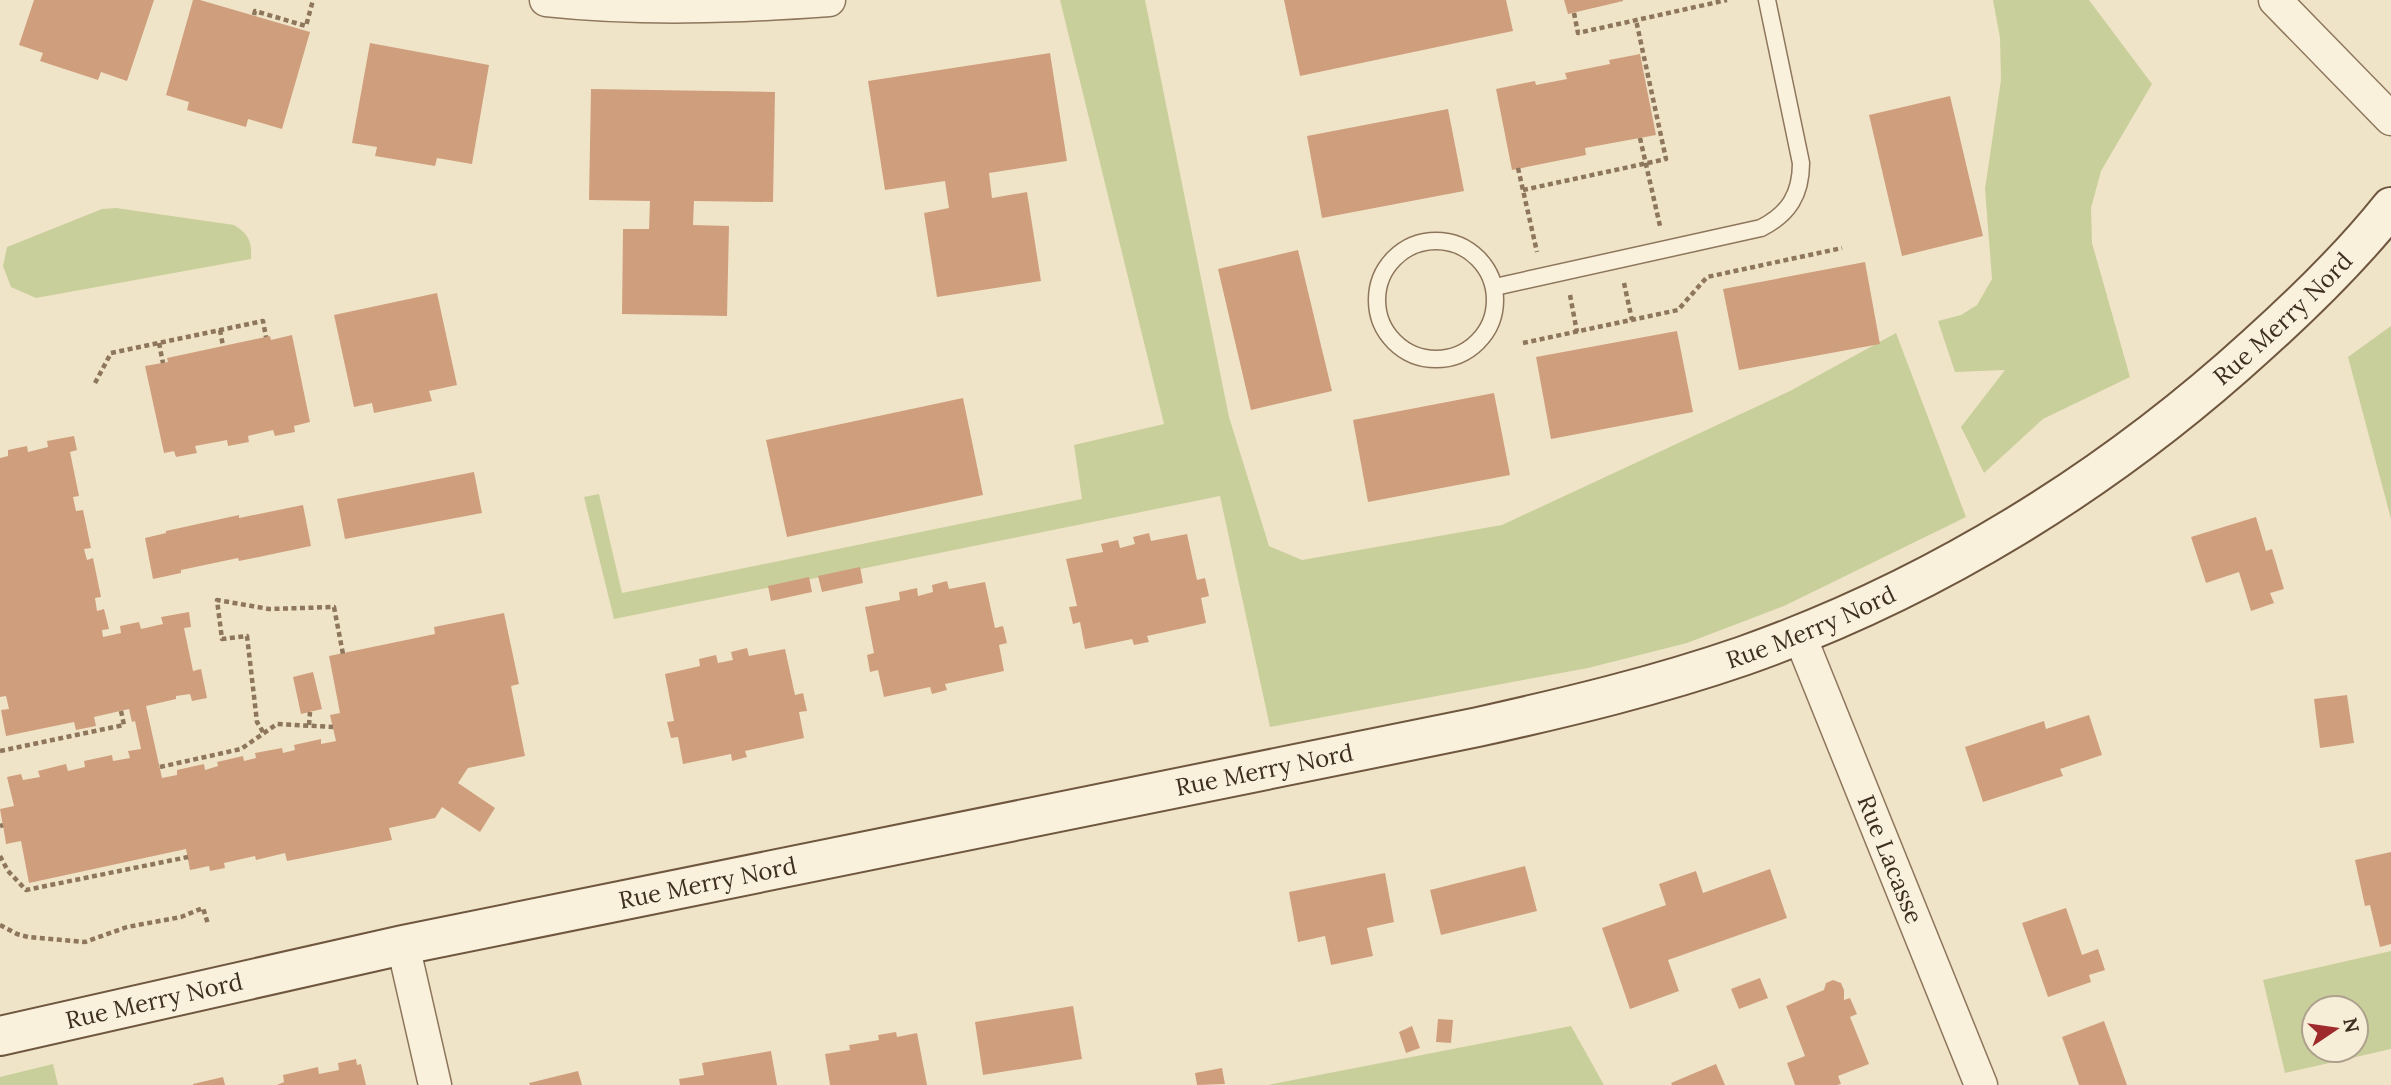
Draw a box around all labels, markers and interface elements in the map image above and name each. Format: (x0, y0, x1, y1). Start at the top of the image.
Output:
street label: Rue Merry Nord (2206, 246, 2359, 392)
street label: Rue Merry Nord (1722, 578, 1900, 676)
street label: Rue Merry Nord (1173, 737, 1356, 803)
street label: Rue Lacasse (1851, 790, 1930, 928)
street label: Rue Merry Nord (616, 850, 799, 916)
street label: Rue Merry Nord (63, 966, 245, 1036)
north arrow (2300, 994, 2370, 1064)
text: N (2338, 1015, 2365, 1035)

